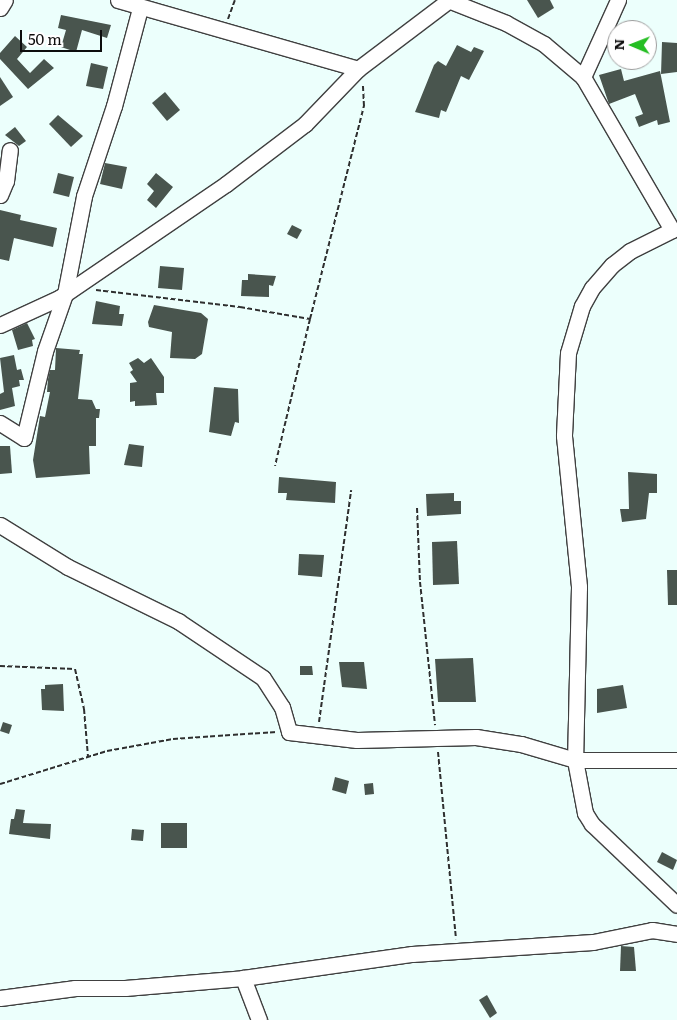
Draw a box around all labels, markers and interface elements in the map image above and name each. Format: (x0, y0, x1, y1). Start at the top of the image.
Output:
scale bar (22, 20, 105, 52)
north arrow (607, 20, 657, 70)
text: 50 m (28, 27, 62, 50)
text: N (608, 39, 628, 51)

